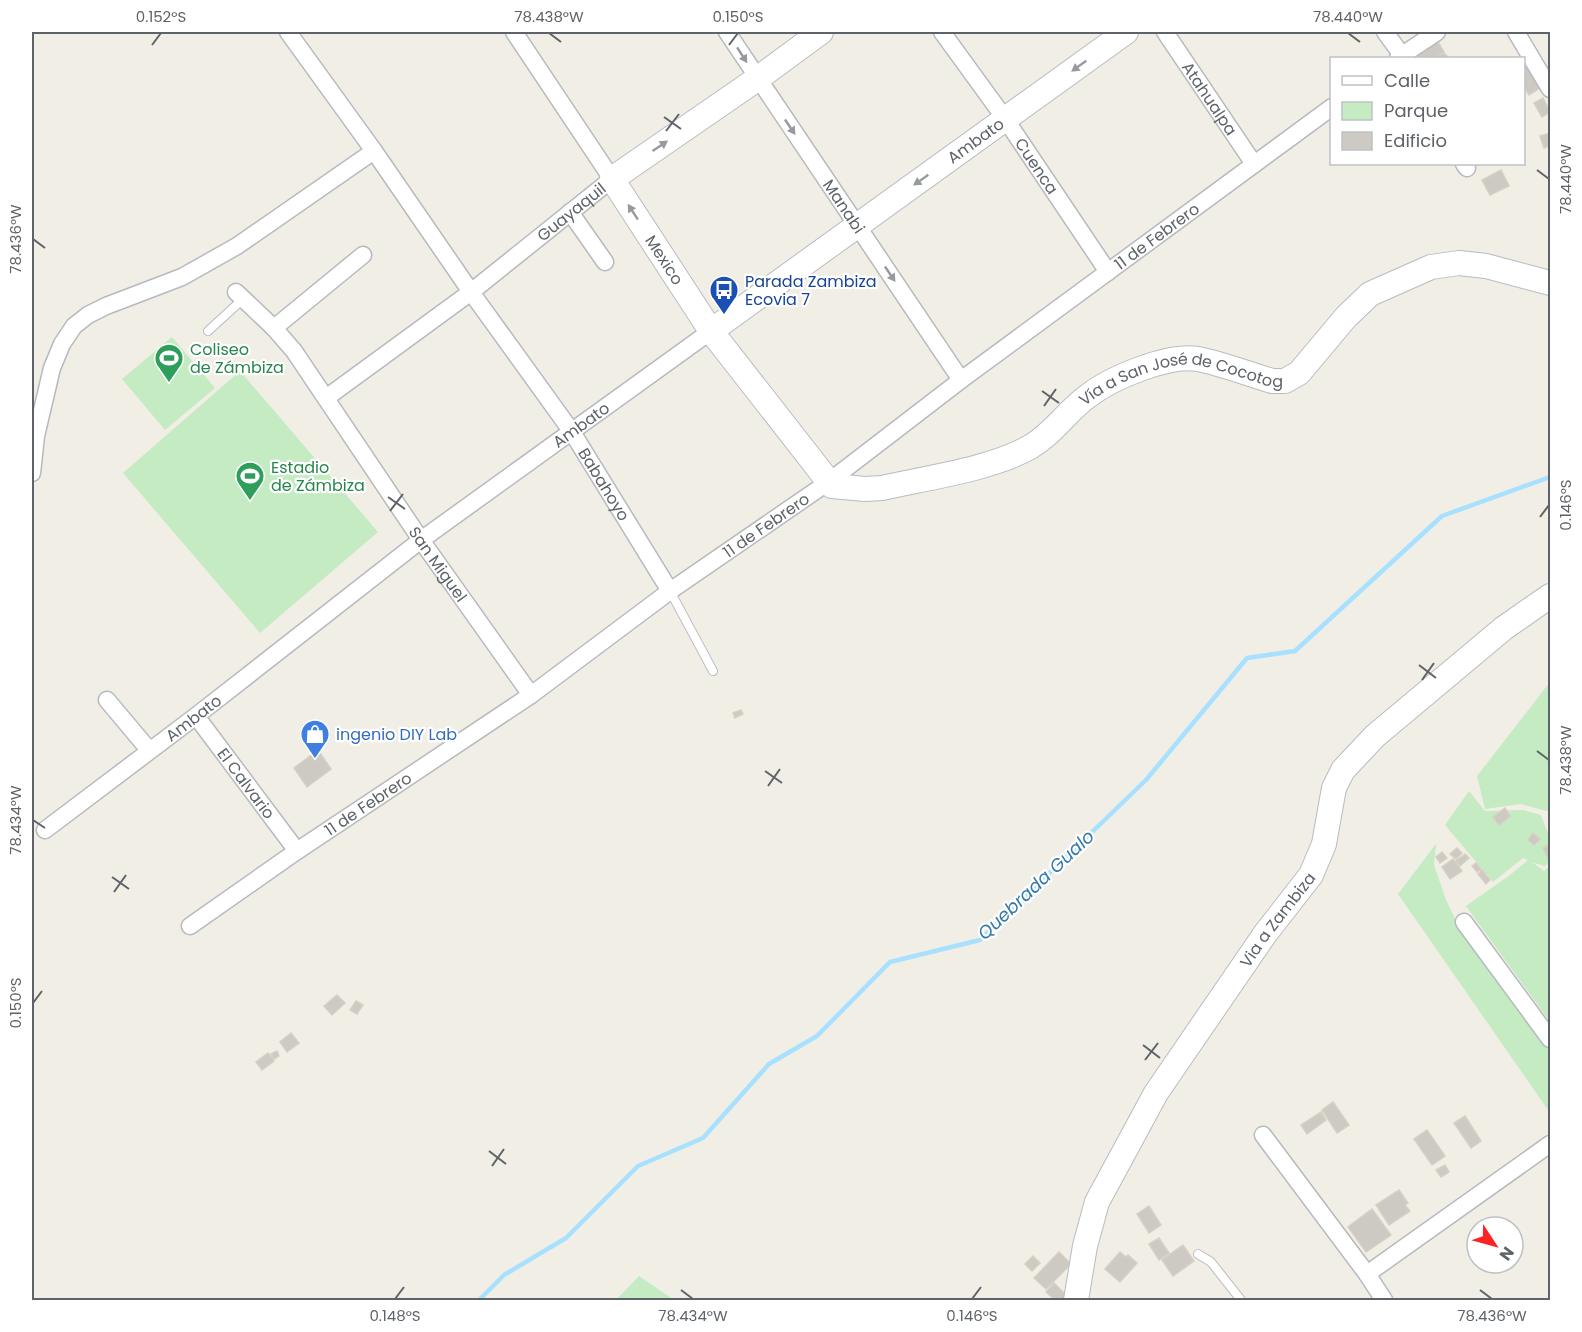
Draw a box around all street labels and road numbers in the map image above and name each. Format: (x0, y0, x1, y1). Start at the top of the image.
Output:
street label: Atahualpa (1176, 57, 1242, 140)
street label: Ambato (943, 113, 1009, 169)
street label: Cuenca (1009, 133, 1064, 199)
street label: Manabi (817, 175, 870, 238)
street label: Guayaquil (532, 177, 611, 247)
street label: 11 de Febrero (1110, 197, 1204, 275)
street label: Mexico (640, 231, 689, 290)
street label: Vía a San José de Cocotog (1074, 347, 1283, 411)
street label: Ambato (548, 397, 614, 453)
street label: Babahoyo (572, 444, 635, 525)
street label: 11 de Febrero (718, 487, 814, 563)
street label: San Miguel (403, 522, 472, 607)
street label: Ambato (161, 689, 226, 747)
street label: El Calvario (212, 743, 280, 824)
street label: 11 de Febrero (320, 767, 416, 842)
street label: Via a Zambiza (1234, 867, 1321, 972)

